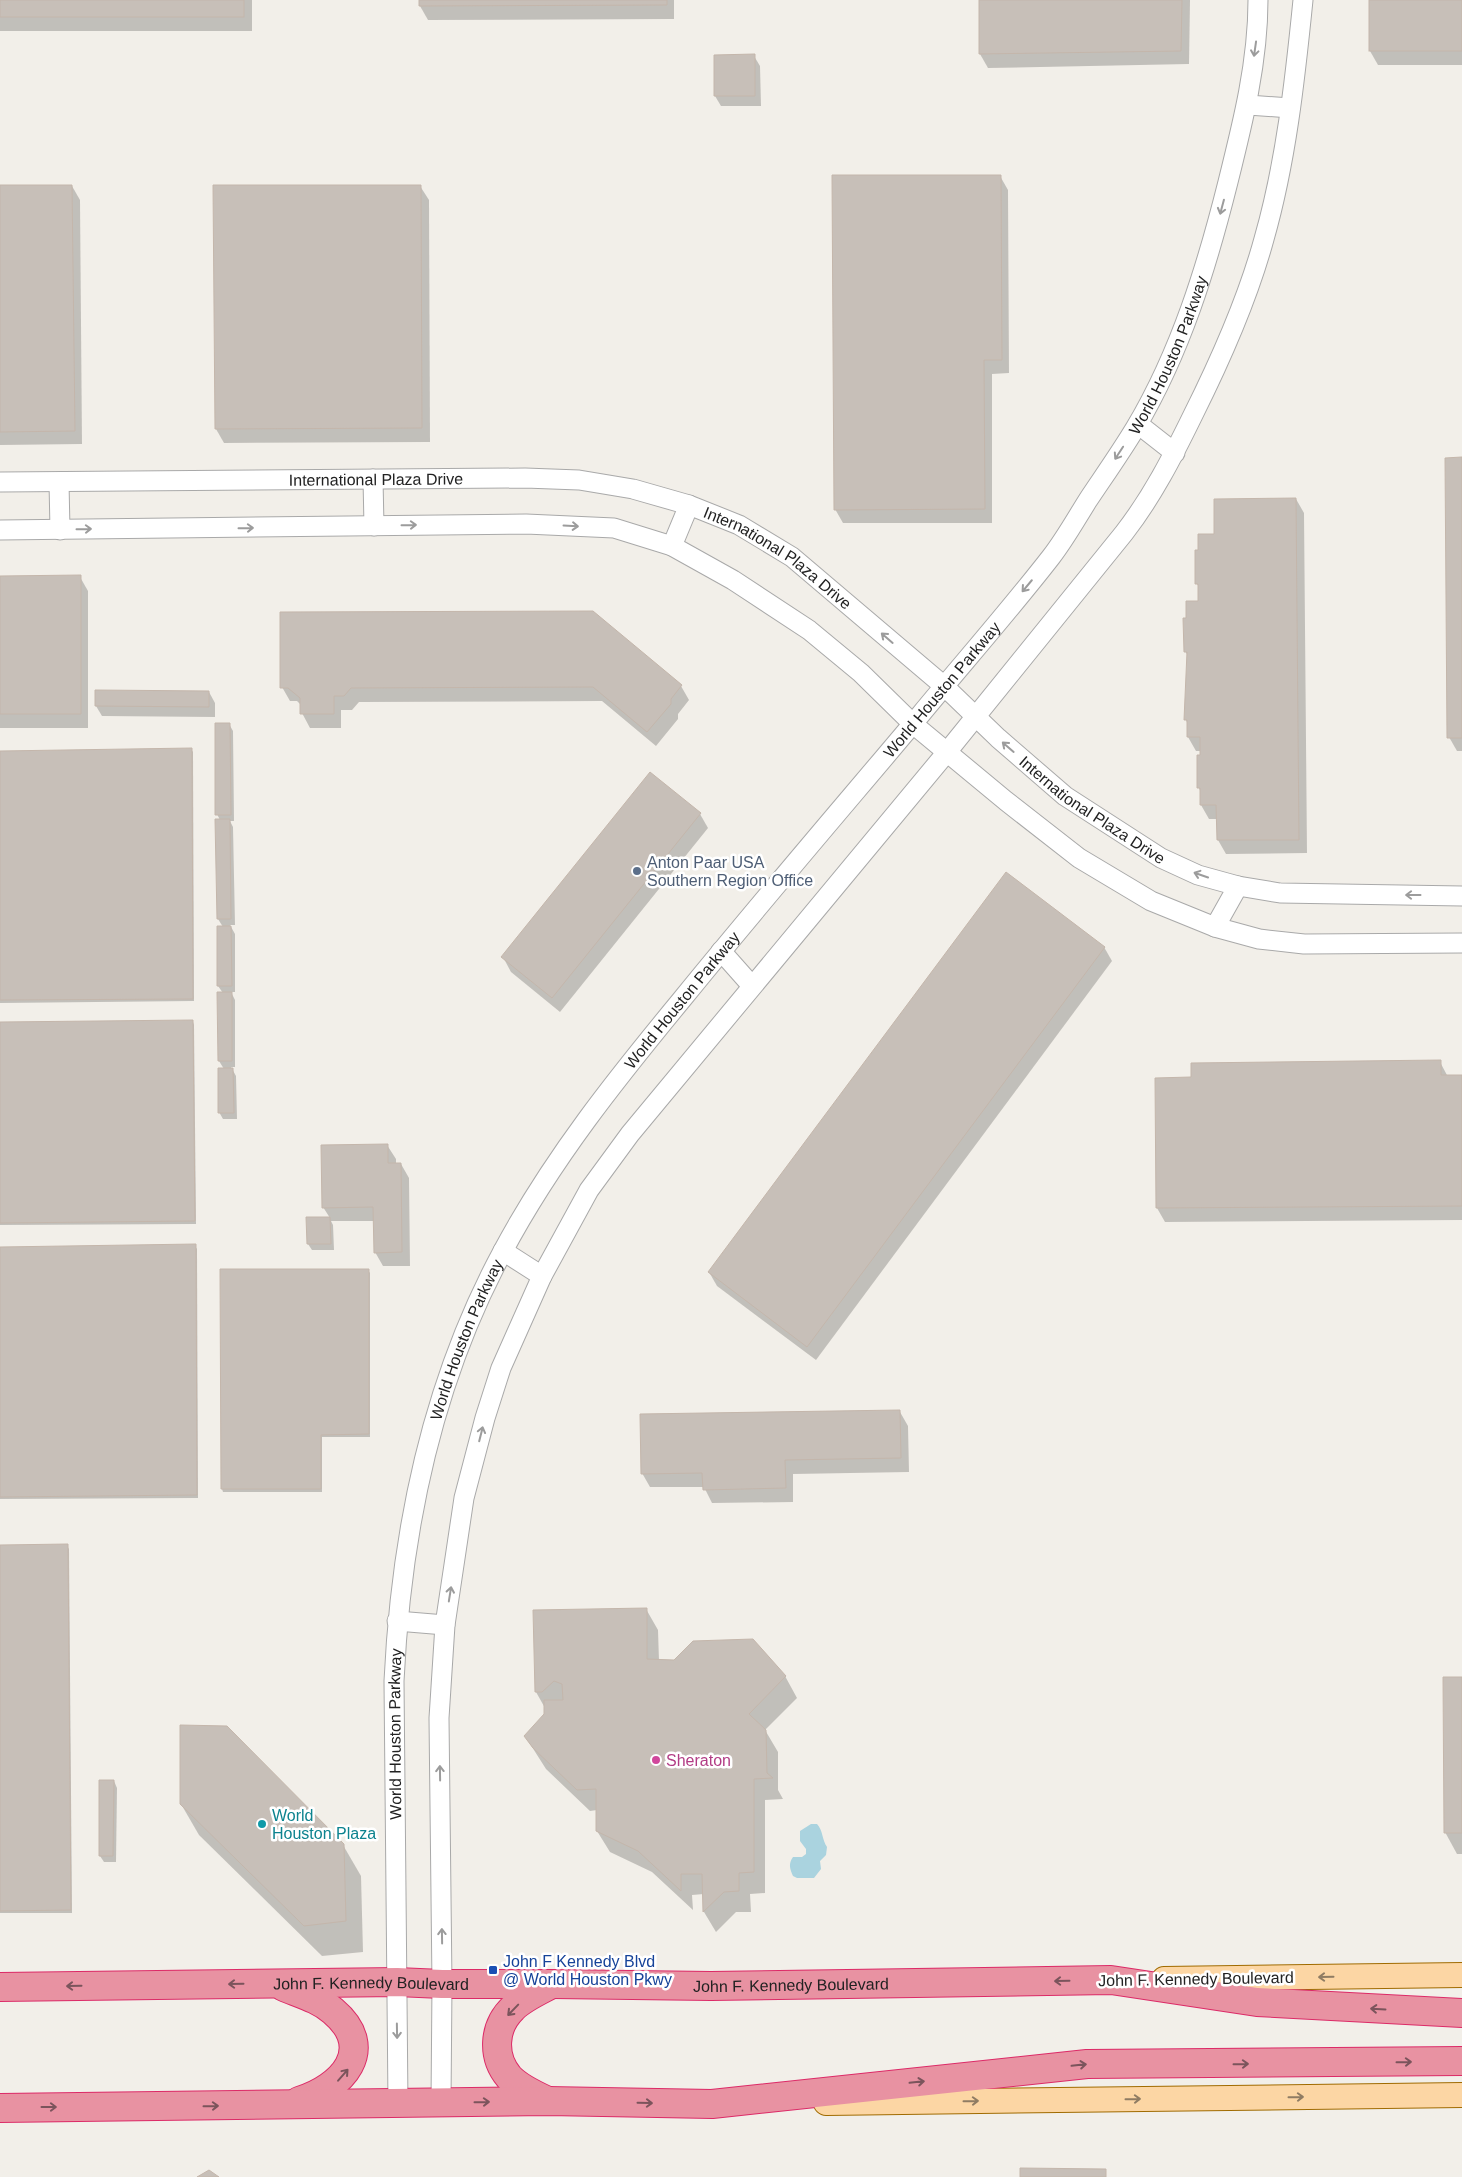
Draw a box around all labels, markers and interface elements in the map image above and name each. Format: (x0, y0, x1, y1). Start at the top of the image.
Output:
one-way arrow (1250, 40, 1260, 56)
one-way arrow (1216, 199, 1226, 215)
street label: World Houston Parkway (1125, 274, 1210, 437)
one-way arrow (1114, 446, 1124, 460)
street label: International Plaza Drive (289, 470, 463, 488)
street label: International Plaza Drive (701, 503, 855, 612)
one-way arrow (400, 521, 416, 530)
one-way arrow (563, 522, 579, 531)
one-way arrow (238, 523, 254, 532)
one-way arrow (75, 524, 91, 534)
one-way arrow (1021, 580, 1032, 593)
street label: World Houston Parkway (880, 618, 1003, 761)
one-way arrow (881, 632, 894, 644)
one-way arrow (1002, 742, 1015, 753)
street label: International Plaza Drive (1016, 752, 1168, 867)
place label: Anton Paar USA Southern Region Office (647, 854, 813, 889)
marker: Anton Paar USA Southern Region Office (631, 865, 643, 877)
one-way arrow (1193, 870, 1209, 879)
one-way arrow (1406, 890, 1422, 900)
street label: World Houston Parkway (621, 928, 742, 1072)
street label: World Houston Parkway (427, 1256, 506, 1422)
one-way arrow (477, 1427, 486, 1443)
one-way arrow (445, 1586, 455, 1602)
street label: World Houston Parkway (385, 1648, 404, 1820)
place label: Sheraton (666, 1752, 731, 1769)
marker: Sheraton (650, 1754, 662, 1766)
one-way arrow (435, 1765, 445, 1782)
place label: World Houston Plaza (272, 1807, 376, 1842)
marker: World Houston Plaza (256, 1818, 268, 1830)
one-way arrow (437, 1928, 447, 1944)
place label: John F Kennedy Blvd @ World Houston Pkwy (503, 1953, 672, 1988)
marker: John F Kennedy Blvd @ World Houston Pkwy (487, 1964, 499, 1976)
street label: John F. Kennedy Boulevard (1098, 1969, 1294, 1989)
one-way arrow (1318, 1972, 1334, 1982)
street label: John F. Kennedy Boulevard (273, 1973, 469, 1993)
street label: John F. Kennedy Boulevard (693, 1975, 889, 1995)
one-way arrow (1054, 1976, 1070, 1986)
one-way arrow (228, 1979, 244, 1989)
one-way arrow (66, 1981, 82, 1991)
one-way arrow (507, 2004, 519, 2017)
one-way arrow (1371, 2004, 1387, 2013)
one-way arrow (393, 2022, 402, 2038)
one-way arrow (1395, 2057, 1411, 2067)
one-way arrow (1232, 2059, 1249, 2069)
one-way arrow (1070, 2060, 1086, 2070)
one-way arrow (337, 2068, 348, 2081)
one-way arrow (909, 2077, 925, 2087)
one-way arrow (1287, 2092, 1303, 2102)
one-way arrow (1124, 2094, 1141, 2104)
one-way arrow (962, 2096, 978, 2106)
one-way arrow (474, 2098, 490, 2107)
one-way arrow (636, 2098, 652, 2108)
one-way arrow (202, 2101, 219, 2111)
one-way arrow (40, 2102, 56, 2112)

